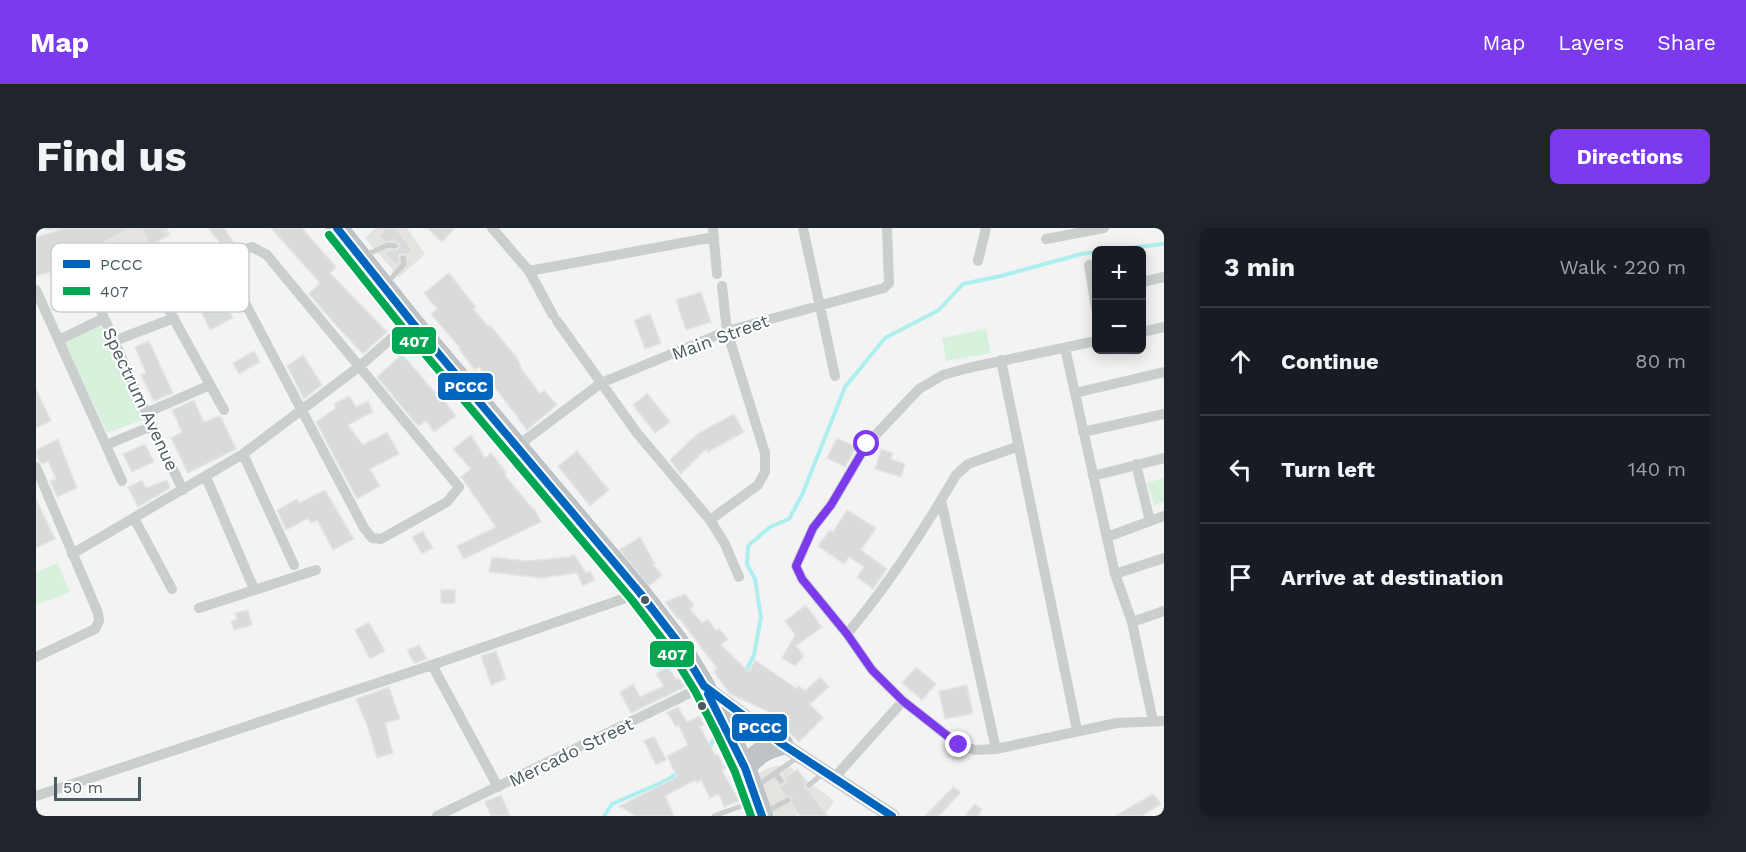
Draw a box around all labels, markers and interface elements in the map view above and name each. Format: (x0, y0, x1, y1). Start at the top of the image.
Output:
text: Map (30, 26, 89, 59)
text: Map (1482, 30, 1525, 55)
text: Layers (1558, 30, 1624, 55)
text: Share (1657, 30, 1716, 55)
button: Directions (1550, 129, 1710, 184)
text: Find us (36, 132, 187, 181)
legend (51, 243, 249, 312)
map controls (1092, 246, 1146, 354)
button: + (1092, 246, 1146, 300)
text: 3 min (1224, 252, 1295, 282)
text: PCCC (100, 255, 143, 274)
text: Walk · 220 m (1559, 255, 1686, 279)
text: 407 (100, 282, 128, 301)
button: − (1092, 300, 1146, 354)
street label: Main Street (669, 310, 772, 364)
street label: Spectrum Avenue (99, 324, 183, 474)
line badge: 407 (391, 326, 437, 355)
text: 407 (399, 332, 429, 351)
icon: ahead (1224, 345, 1257, 378)
text: Continue (1281, 349, 1379, 374)
text: 80 m (1635, 349, 1686, 373)
line badge: PCCC (437, 372, 494, 401)
text: PCCC (444, 377, 488, 396)
route start (853, 430, 879, 456)
icon: left (1224, 453, 1257, 486)
text: Turn left (1281, 457, 1375, 482)
text: 140 m (1628, 457, 1686, 481)
icon: arrive (1224, 561, 1257, 594)
text: Arrive at destination (1281, 565, 1504, 590)
unlabelled marker (639, 594, 651, 606)
line badge: 407 (649, 640, 695, 668)
text: 407 (657, 645, 687, 664)
unlabelled marker (696, 700, 708, 712)
street label: Mercado Street (506, 713, 637, 791)
line badge: PCCC (731, 713, 788, 742)
text: PCCC (738, 718, 782, 737)
route end (945, 731, 971, 757)
scale bar (54, 774, 141, 802)
text: 50 m (63, 778, 103, 797)

